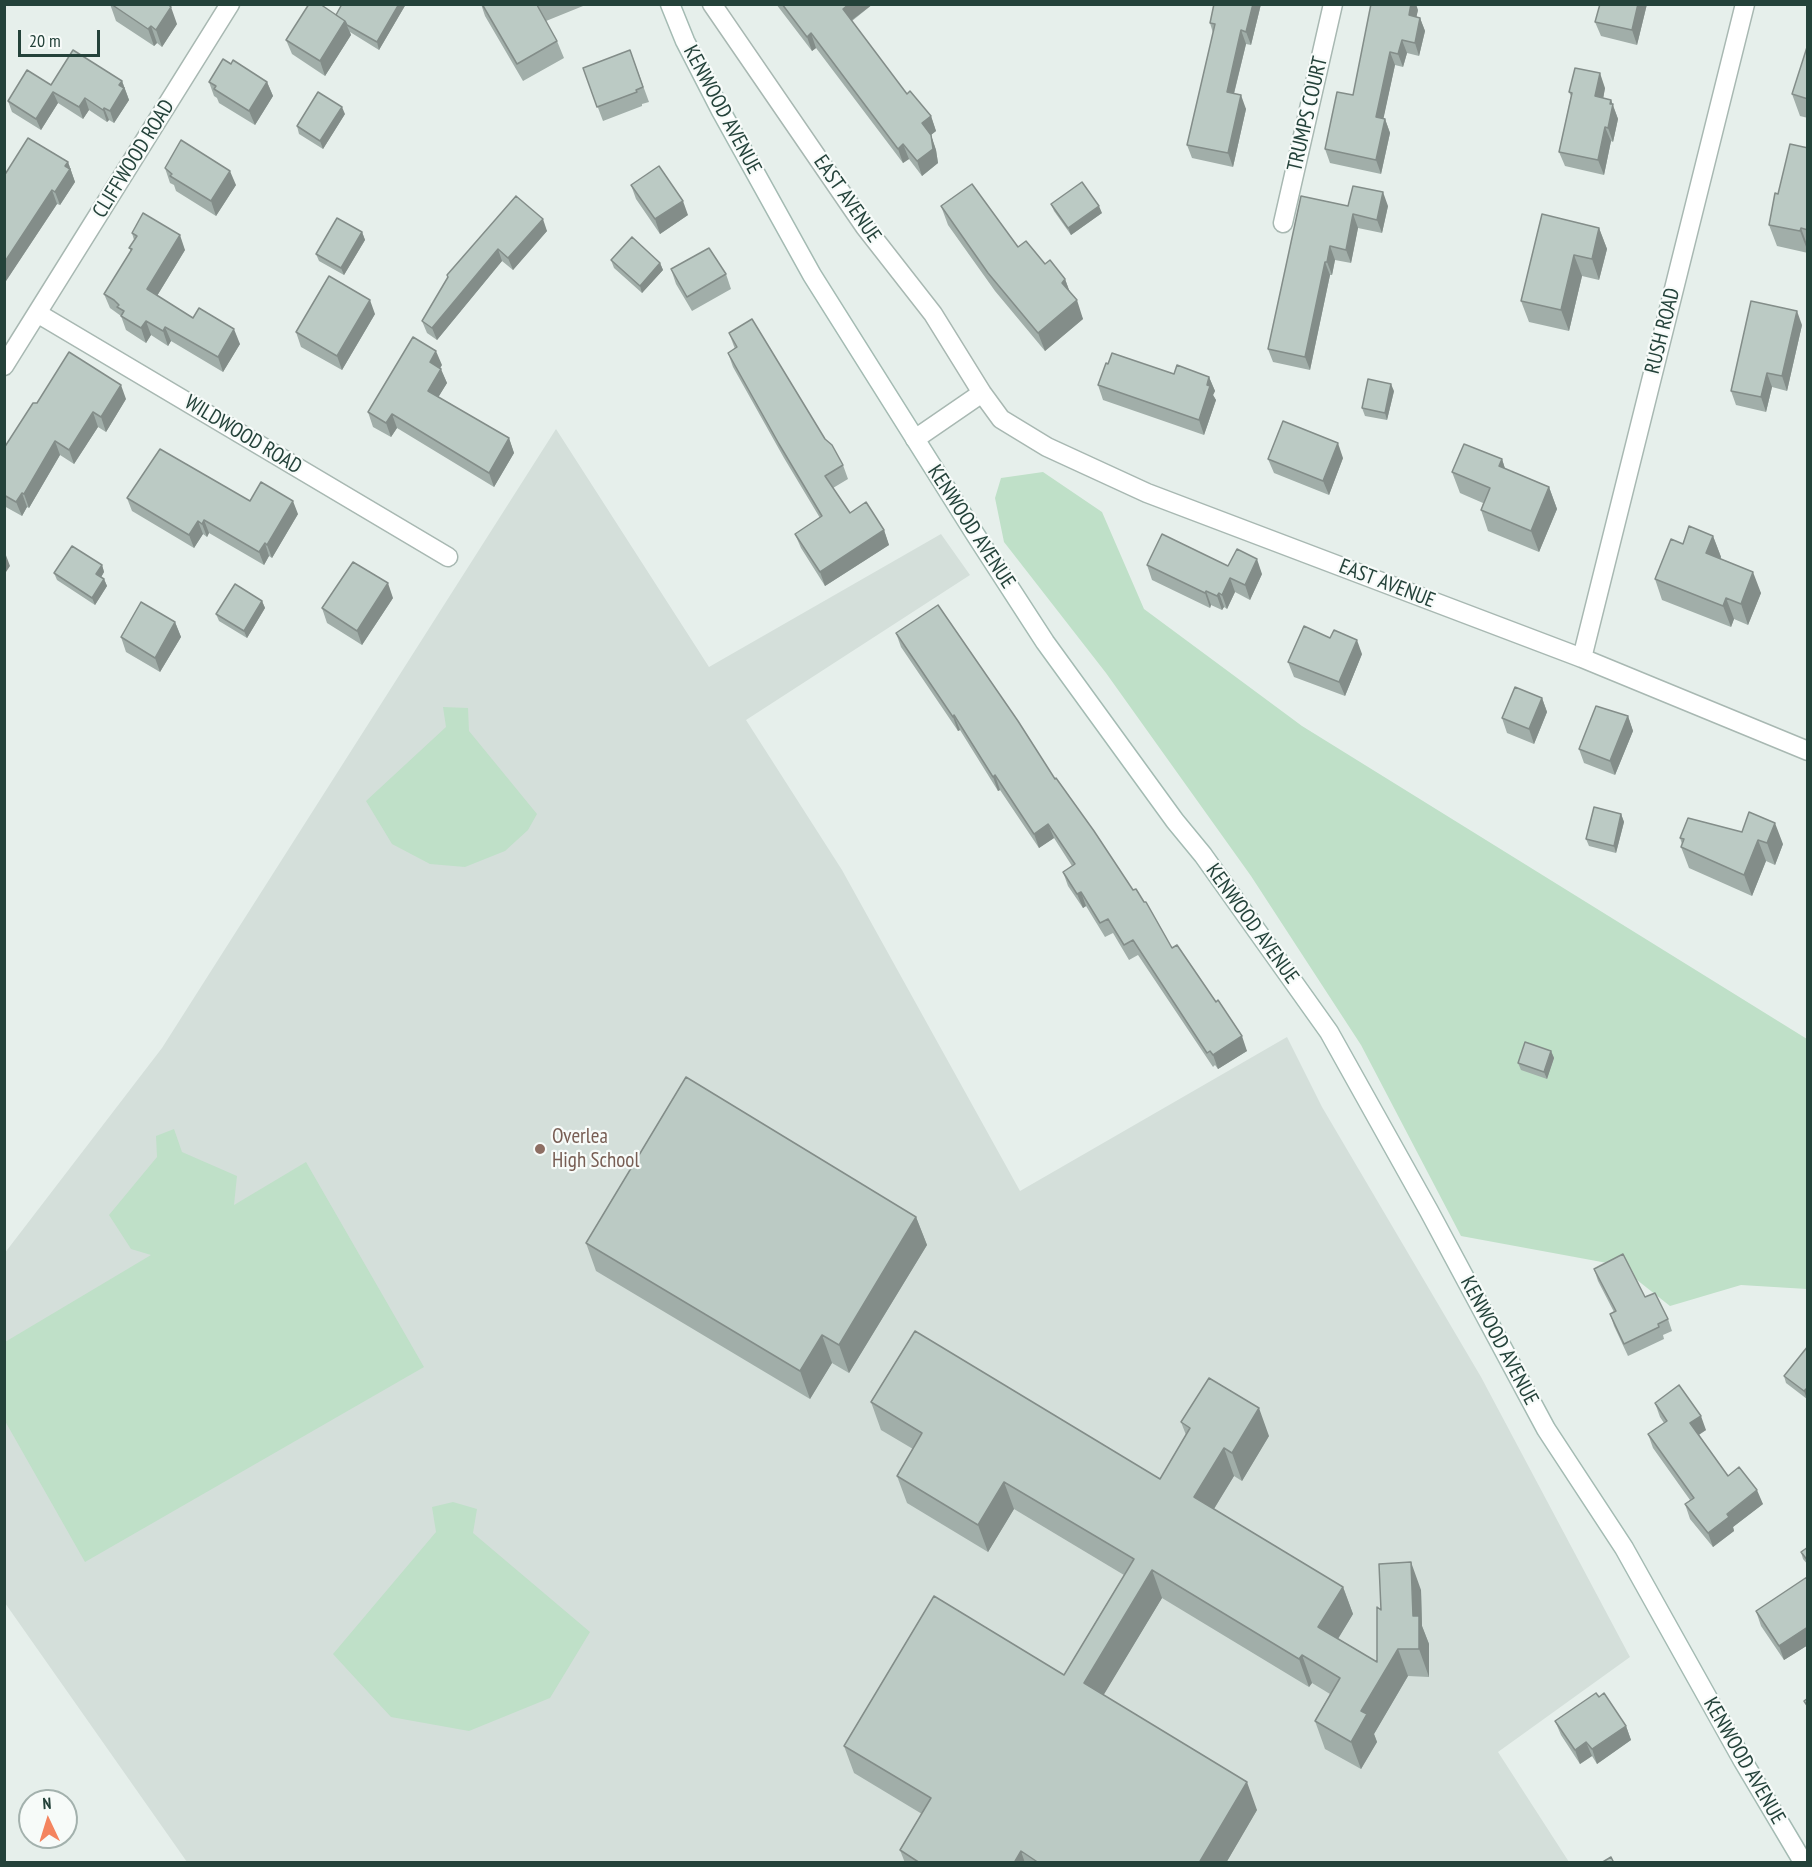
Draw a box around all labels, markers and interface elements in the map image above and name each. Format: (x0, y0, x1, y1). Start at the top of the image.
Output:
scale bar (21, 18, 104, 56)
text: 20 m (29, 29, 61, 52)
street label: KENWOOD AVENUE (678, 41, 766, 179)
street label: TRUMPS COURT (1283, 54, 1333, 174)
street label: CLIFFWOOD ROAD (88, 95, 180, 223)
street label: EAST AVENUE (808, 150, 886, 248)
street label: RUSH ROAD (1640, 286, 1686, 376)
street label: WILDWOOD ROAD (180, 390, 306, 480)
street label: KENWOOD AVENUE (922, 461, 1020, 593)
street label: EAST AVENUE (1335, 554, 1439, 614)
street label: KENWOOD AVENUE (1200, 859, 1304, 989)
place label: Overlea High School (552, 1124, 639, 1174)
marker: Overlea High School (533, 1142, 547, 1156)
street label: KENWOOD AVENUE (1455, 1272, 1543, 1410)
street label: KENWOOD AVENUE (1698, 1693, 1790, 1829)
north arrow (18, 1789, 78, 1849)
text: N (42, 1793, 52, 1813)

